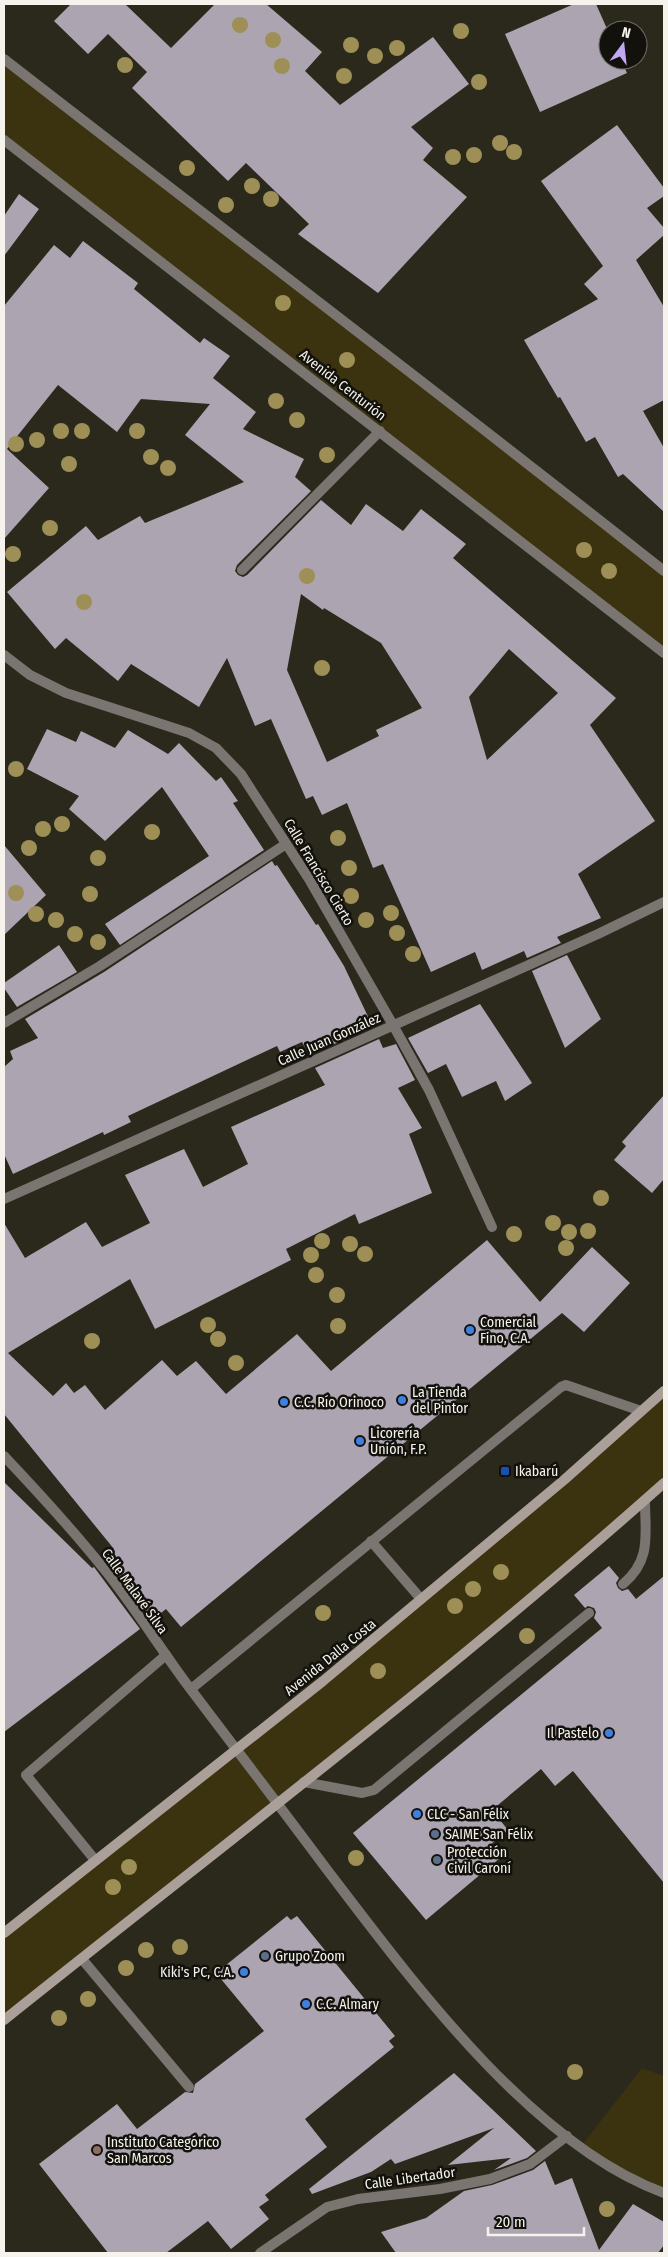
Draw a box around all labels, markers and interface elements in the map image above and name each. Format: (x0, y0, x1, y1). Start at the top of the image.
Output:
north arrow (598, 20, 648, 70)
text: N (620, 24, 632, 42)
street label: Avenida Centurión (296, 346, 389, 424)
street label: Calle Francisco Cierto (280, 816, 357, 929)
street label: Calle Juan González (275, 1009, 384, 1070)
place label: Comercial Fino, C.A. (480, 1314, 537, 1347)
marker: Comercial Fino, C.A. (464, 1324, 476, 1336)
place label: La Tienda del Pintor (412, 1384, 468, 1417)
place label: C.C. Río Orinoco (294, 1394, 384, 1411)
marker: La Tienda del Pintor (396, 1394, 408, 1406)
marker: C.C. Río Orinoco (278, 1396, 290, 1408)
place label: Licorería Unión, F.P. (370, 1425, 427, 1458)
marker: Licorería Unión, F.P. (354, 1435, 366, 1447)
place label: Ikabarú (515, 1463, 558, 1480)
marker: Ikabarú (499, 1465, 511, 1477)
street label: Calle Malavé Silva (98, 1545, 171, 1637)
street label: Avenida Dalla Costa (281, 1615, 380, 1699)
place label: Il Pastelo (547, 1725, 599, 1742)
marker: Il Pastelo (603, 1727, 615, 1739)
place label: CLC - San Félix (427, 1806, 510, 1823)
marker: CLC - San Félix (411, 1808, 423, 1820)
place label: SAIME San Félix (445, 1826, 534, 1843)
marker: SAIME San Félix (429, 1828, 441, 1840)
place label: Protección Civil Caroní (447, 1844, 511, 1877)
marker: Protección Civil Caroní (431, 1854, 443, 1866)
place label: Grupo Zoom (275, 1948, 345, 1965)
marker: Grupo Zoom (259, 1950, 271, 1962)
place label: Kiki's PC, C.A. (160, 1964, 234, 1981)
marker: Kiki's PC, C.A. (238, 1966, 250, 1978)
place label: C.C. Almary (316, 1996, 380, 2013)
marker: C.C. Almary (300, 1998, 312, 2010)
place label: Instituto Categórico San Marcos (107, 2134, 219, 2167)
marker: Instituto Categórico San Marcos (91, 2144, 103, 2156)
street label: Calle Libertador (364, 2164, 457, 2193)
scale bar (488, 2204, 584, 2236)
text: 20 m (496, 2213, 526, 2231)

